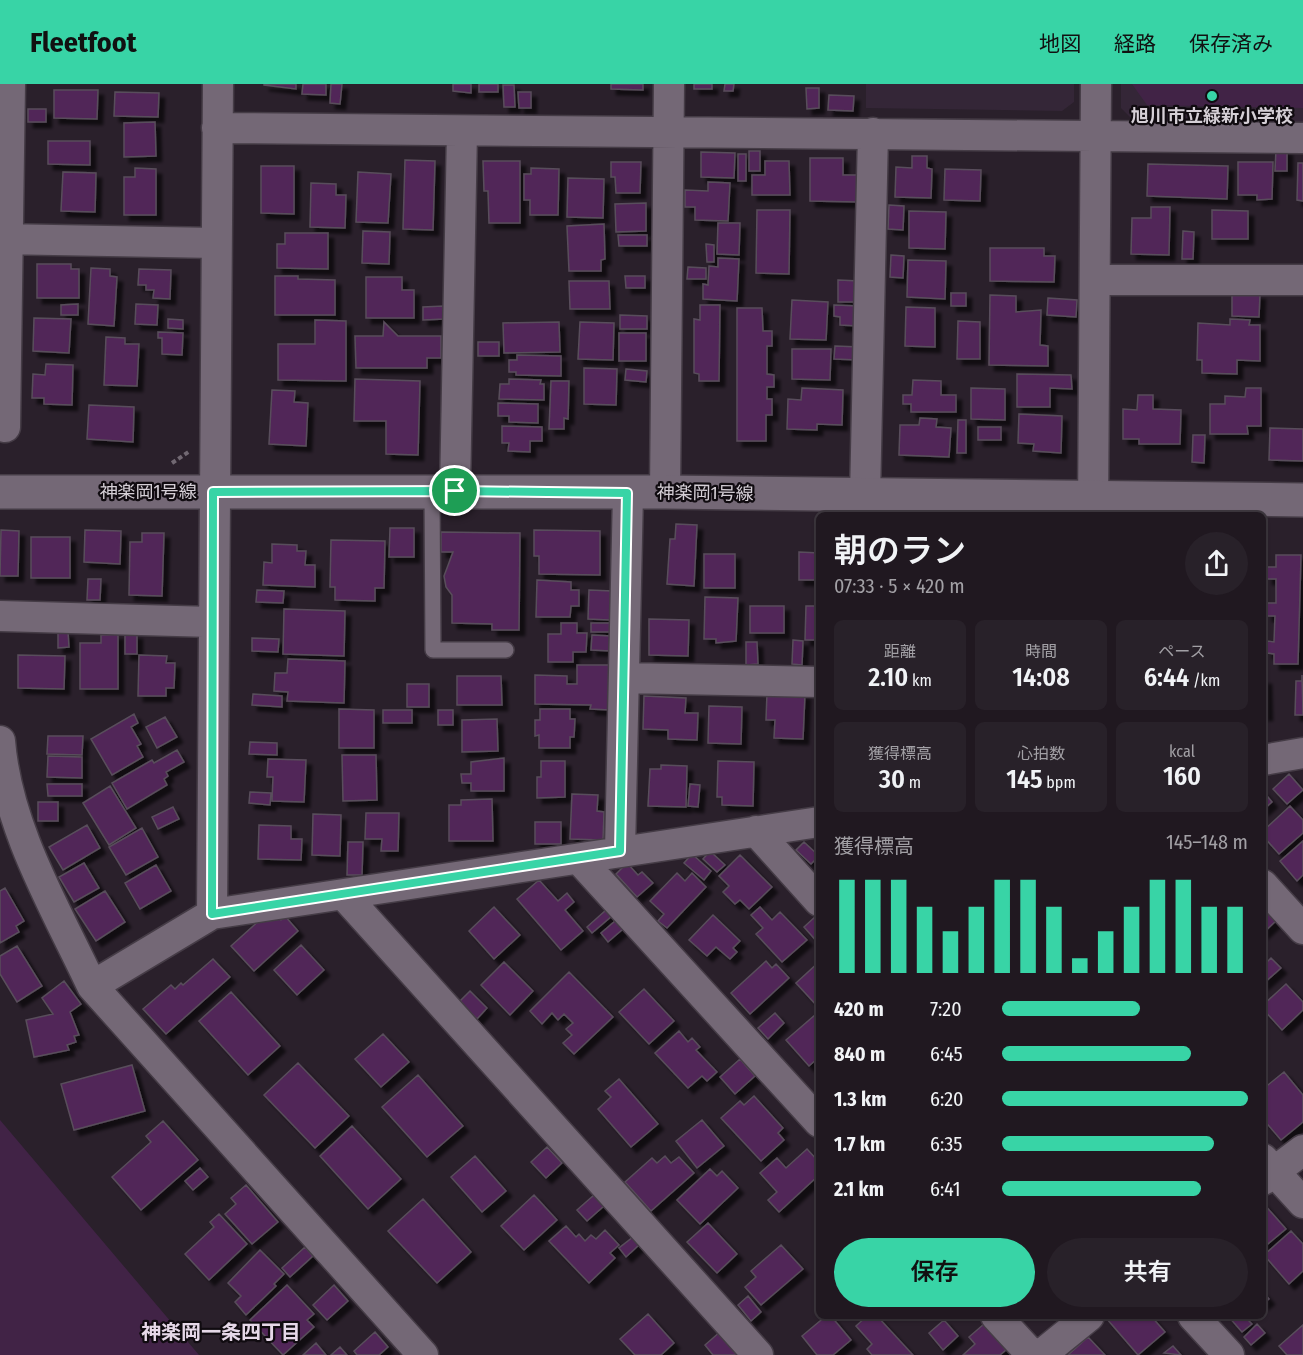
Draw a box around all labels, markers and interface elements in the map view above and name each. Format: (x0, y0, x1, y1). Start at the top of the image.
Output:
text: Fleetfoot (30, 26, 137, 59)
text: 地図 (1039, 31, 1081, 57)
text: 経路 (1114, 31, 1156, 57)
text: 保存済み (1189, 31, 1273, 57)
marker: 旭川市立緑新小学校 (1205, 89, 1219, 103)
place label: 旭川市立緑新小学校 (1131, 105, 1293, 127)
pin (429, 465, 480, 516)
icon: arrive (438, 474, 471, 507)
street label: 神楽岡1号線 (99, 481, 197, 503)
street label: 神楽岡1号線 (656, 481, 754, 505)
text: 朝のラン (834, 531, 966, 571)
button: share (1185, 532, 1248, 595)
text: 07:33 · 5 × 420 m (834, 574, 965, 598)
text: 距離 (884, 642, 916, 661)
text: 時間 (1025, 642, 1057, 661)
text: ペース (1158, 642, 1206, 661)
text: 2.10 (868, 662, 908, 693)
text: 14:08 (1012, 662, 1070, 693)
text: 6:44 (1144, 662, 1189, 693)
text: km (908, 671, 932, 690)
text: /km (1189, 671, 1220, 690)
text: kcal (1169, 742, 1195, 761)
text: 獲得標高 (868, 744, 932, 763)
text: 心拍数 (1017, 744, 1065, 763)
text: 160 (1163, 761, 1201, 792)
text: 30 (879, 764, 905, 795)
text: 145 (1006, 764, 1043, 795)
text: m (905, 773, 921, 792)
text: bpm (1043, 773, 1076, 792)
text: 145–148 m (1166, 830, 1248, 854)
text: 獲得標高 (834, 834, 914, 858)
text: 420 m (834, 997, 884, 1021)
text: 7:20 (930, 997, 962, 1021)
text: 840 m (834, 1042, 885, 1066)
text: 6:45 (930, 1042, 963, 1066)
text: 1.3 km (834, 1087, 886, 1111)
text: 6:20 (930, 1087, 963, 1111)
text: 1.7 km (834, 1132, 885, 1156)
text: 6:35 (930, 1132, 963, 1156)
text: 2.1 km (834, 1177, 884, 1201)
text: 6:41 (930, 1177, 960, 1201)
button: 保存 (834, 1238, 1035, 1307)
button: 共有 (1047, 1238, 1248, 1307)
district label: 神楽岡一条四丁目 (141, 1320, 301, 1344)

